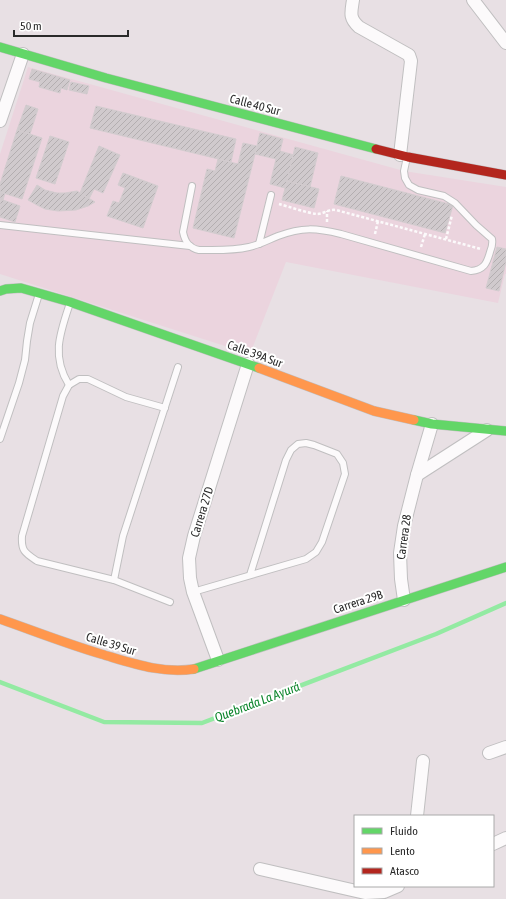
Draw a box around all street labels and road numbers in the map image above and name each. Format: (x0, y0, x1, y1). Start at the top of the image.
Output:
street label: Calle 40 Sur (228, 92, 282, 119)
street label: Calle 39A Sur (226, 338, 285, 371)
street label: Carrera 27D (188, 485, 216, 539)
street label: Carrera 28 (394, 513, 414, 560)
street label: Carrera 29B (332, 587, 385, 617)
street label: Calle 39 Sur (84, 630, 138, 658)

